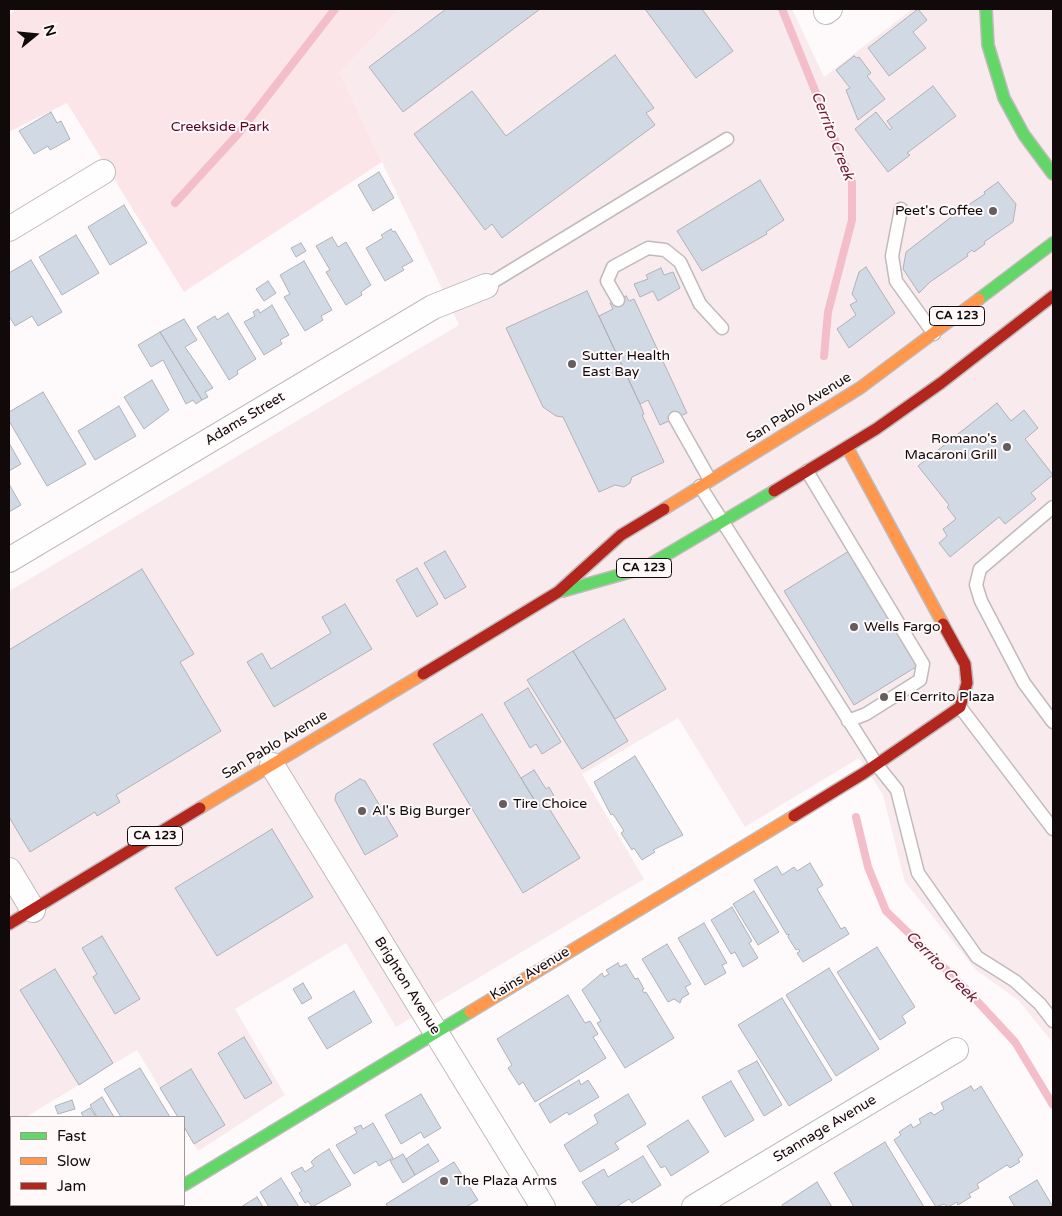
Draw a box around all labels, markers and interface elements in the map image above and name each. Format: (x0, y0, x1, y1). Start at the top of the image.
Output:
north arrow (10, 10, 60, 60)
text: N (40, 23, 60, 38)
water label: Cerrito Creek (807, 89, 857, 183)
park label: Creekside Park (171, 119, 269, 135)
place label: Peet's Coffee (895, 203, 983, 219)
marker: Peet's Coffee (987, 205, 999, 217)
road number: CA 123 (930, 306, 984, 326)
place label: Sutter Health East Bay (582, 348, 670, 381)
marker: Sutter Health East Bay (566, 358, 578, 370)
street label: San Pablo Avenue (744, 369, 854, 447)
street label: Adams Street (202, 389, 288, 449)
place label: Romano's Macaroni Grill (905, 431, 997, 464)
marker: Romano's Macaroni Grill (1001, 441, 1013, 453)
road number: CA 123 (616, 558, 672, 578)
place label: Wells Fargo (864, 619, 941, 635)
marker: Wells Fargo (848, 621, 860, 633)
place label: El Cerrito Plaza (894, 689, 995, 705)
marker: El Cerrito Plaza (878, 691, 890, 703)
street label: San Pablo Avenue (219, 707, 331, 783)
place label: Tire Choice (513, 796, 587, 812)
marker: Tire Choice (497, 798, 509, 810)
place label: Al's Big Burger (372, 803, 470, 819)
marker: Al's Big Burger (356, 805, 368, 817)
road number: CA 123 (128, 826, 182, 846)
water label: Cerrito Creek (902, 928, 980, 1006)
street label: Brighton Avenue (370, 934, 444, 1038)
street label: Kains Avenue (487, 944, 573, 1004)
street label: Stannage Avenue (771, 1092, 879, 1166)
legend (10, 1116, 185, 1206)
text: Fast (57, 1127, 86, 1145)
text: Slow (57, 1152, 91, 1170)
place label: The Plaza Arms (454, 1173, 557, 1189)
marker: The Plaza Arms (438, 1175, 450, 1187)
text: Jam (57, 1177, 86, 1195)

